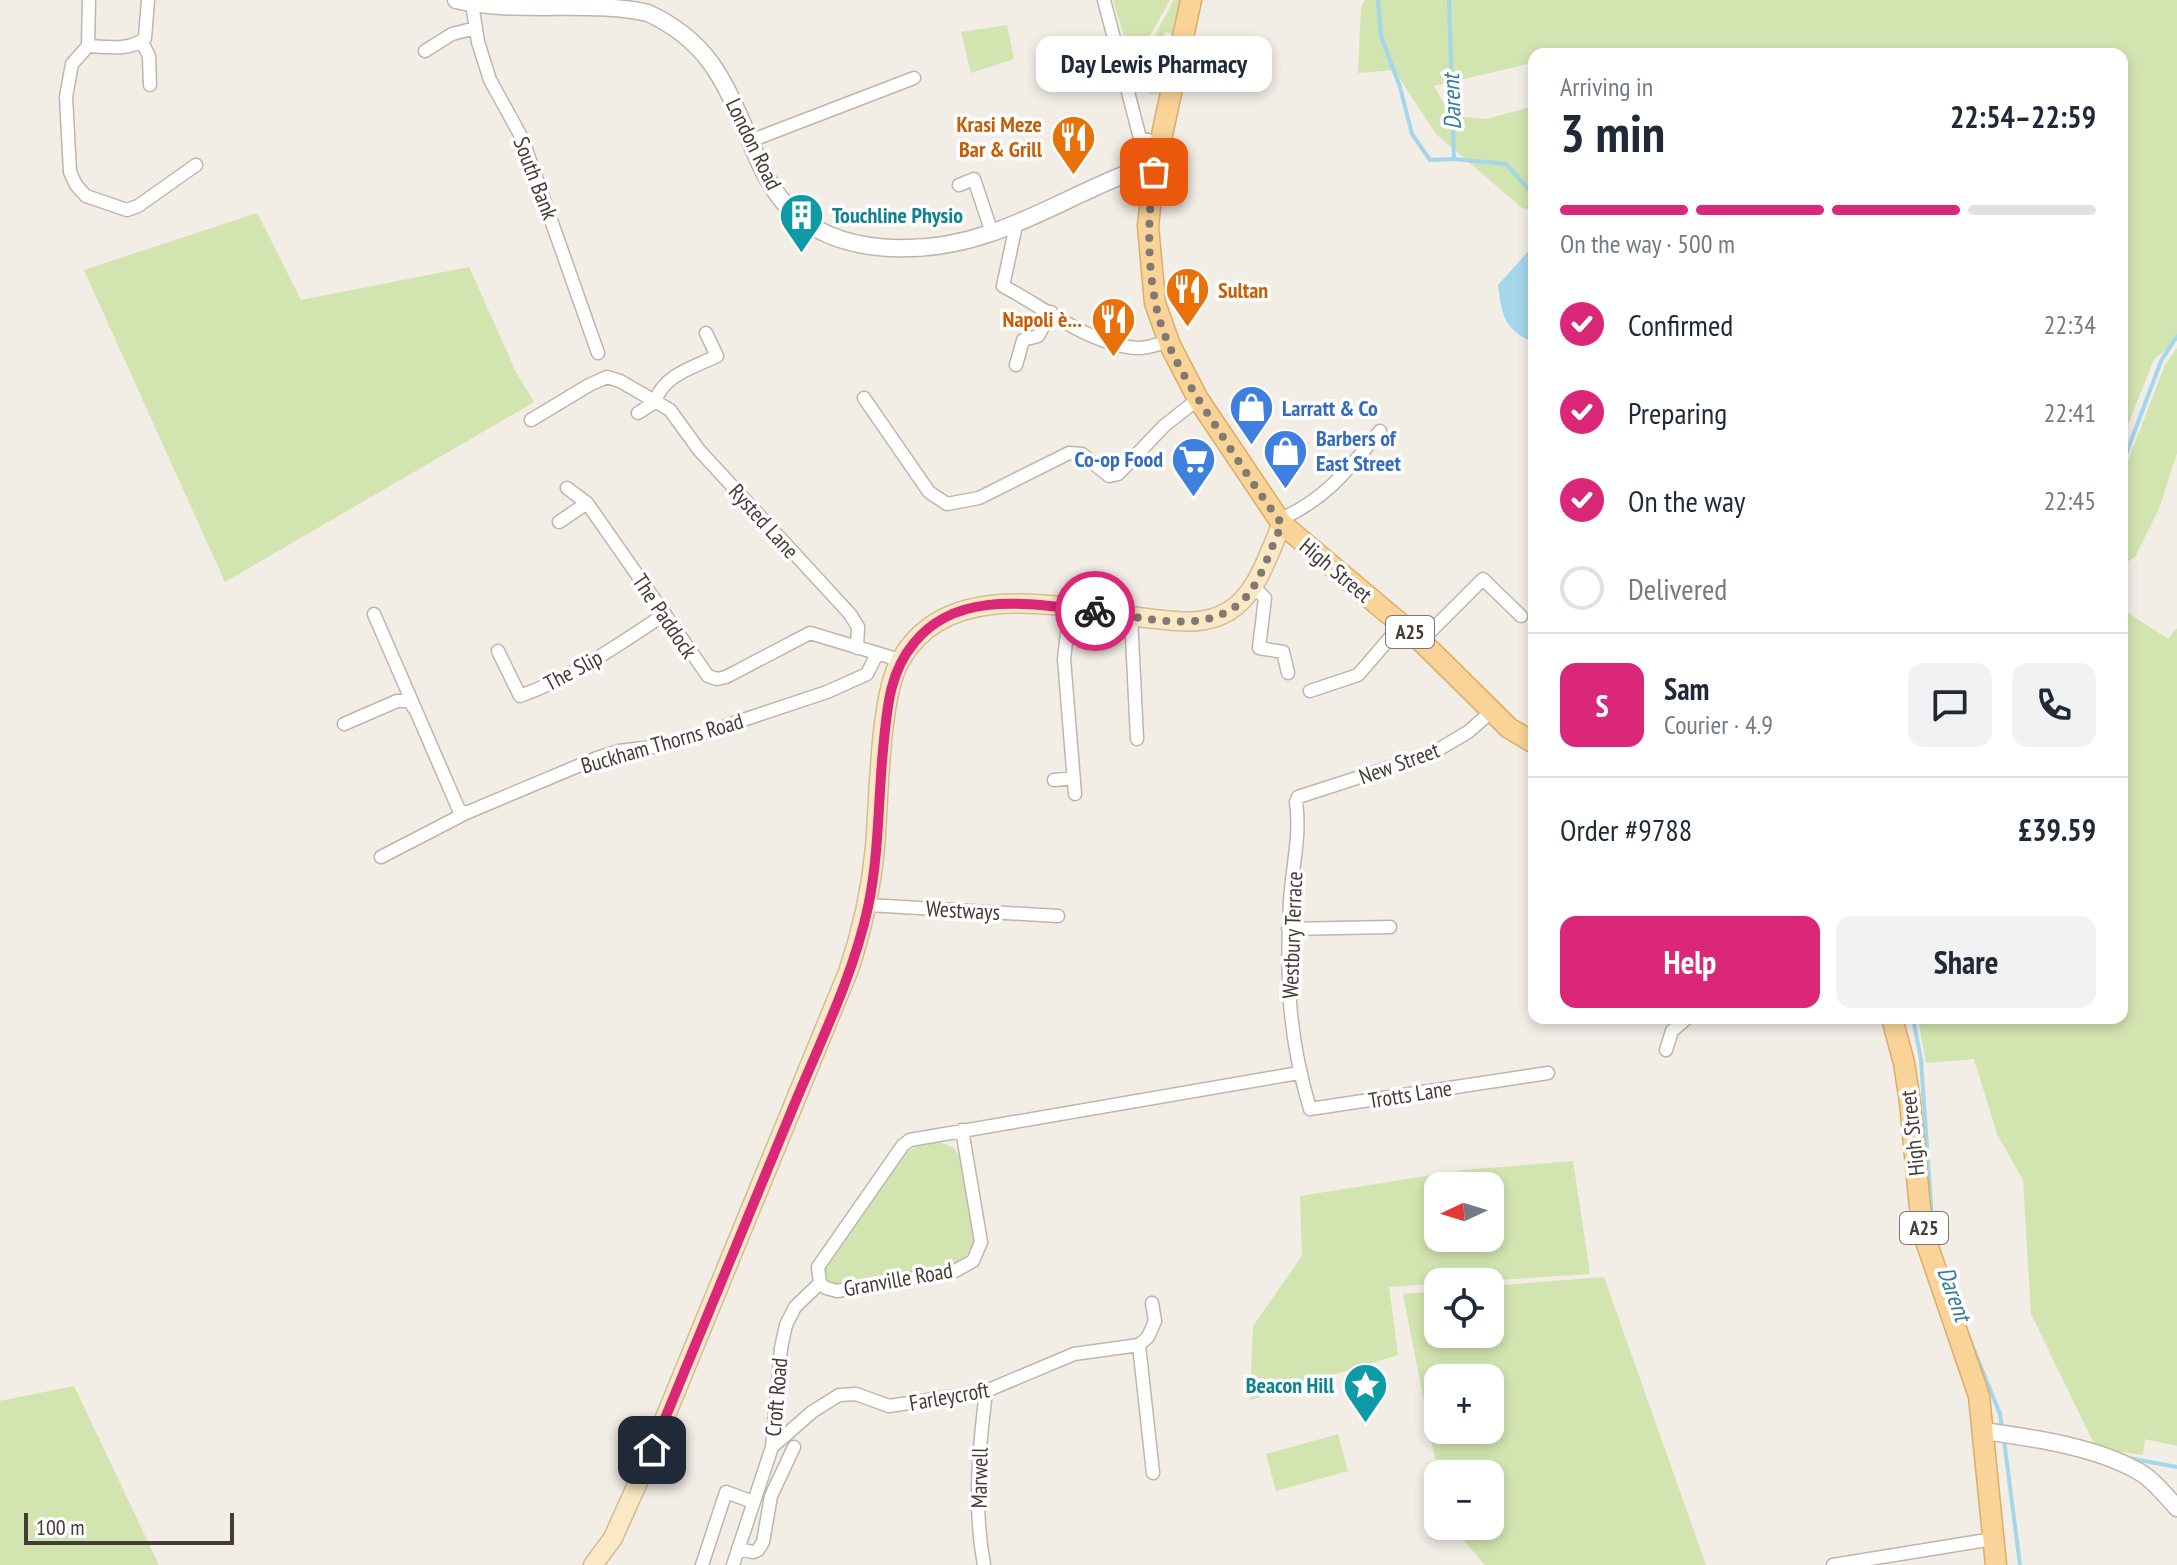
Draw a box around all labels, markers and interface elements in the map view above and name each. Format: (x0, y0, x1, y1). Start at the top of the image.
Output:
callout: Day Lewis Pharmacy (1036, 36, 1272, 92)
text: Day Lewis Pharmacy (1061, 47, 1247, 80)
text: Arriving in (1560, 70, 1653, 103)
water label: Darent (1435, 71, 1468, 130)
street label: London Road (720, 94, 788, 194)
text: 22:54–22:59 (1950, 97, 2096, 136)
text: 3 min (1560, 99, 1665, 166)
place label: Krasi Meze Bar & Grill (956, 110, 1043, 163)
restaurant icon: Krasi Meze Bar & Grill (1049, 113, 1097, 176)
street label: South Bank (507, 133, 565, 224)
pin (1120, 138, 1188, 206)
icon: bag (1132, 150, 1176, 194)
building icon: Touchline Physio (777, 191, 825, 254)
place label: Touchline Physio (832, 201, 963, 229)
text: On the way · 500 m (1560, 227, 1735, 260)
restaurant icon: Sultan (1163, 266, 1211, 329)
place label: Sultan (1218, 276, 1268, 304)
restaurant icon: Napoli è... (1089, 295, 1137, 358)
icon: check (1560, 302, 1604, 346)
place label: Napoli è... (1003, 305, 1082, 333)
text: Confirmed (1628, 305, 1733, 344)
text: 22:34 (2044, 308, 2096, 341)
shop icon: Larratt & Co (1227, 384, 1275, 447)
icon: check (1560, 390, 1604, 434)
text: Preparing (1628, 393, 1727, 432)
place label: Larratt & Co (1282, 394, 1378, 422)
text: 22:41 (2044, 396, 2096, 429)
place label: Barbers of East Street (1316, 424, 1401, 477)
shop icon: Barbers of East Street (1261, 427, 1309, 490)
supermarket icon: Co-op Food (1170, 435, 1218, 498)
place label: Co-op Food (1075, 445, 1163, 473)
street label: Rysted Lane (723, 478, 805, 564)
icon: check (1560, 478, 1604, 522)
text: On the way (1628, 481, 1745, 520)
text: 22:45 (2044, 484, 2096, 517)
street label: High Street (1294, 532, 1378, 608)
street label: The Paddock (626, 568, 704, 664)
text: Delivered (1628, 569, 1727, 608)
courier (1055, 571, 1135, 651)
icon: bike (1073, 589, 1117, 633)
road number: A25 (1386, 616, 1434, 648)
street label: The Slip (539, 643, 607, 697)
button: chat (1908, 663, 1992, 747)
button: phone (2012, 663, 2096, 747)
text: Sam (1664, 669, 1709, 708)
text: S (1595, 686, 1609, 725)
street label: Buckham Thorns Road (578, 706, 746, 780)
text: Courier · 4.9 (1664, 708, 1773, 741)
street label: New Street (1355, 736, 1443, 790)
text: Order #9788 (1560, 810, 1692, 849)
text: £39.59 (2018, 810, 2096, 849)
street label: Westbury Terrace (1276, 871, 1308, 999)
street label: Westways (925, 894, 1001, 926)
button: Help (1560, 916, 1820, 1008)
button: Share (1836, 916, 2096, 1008)
street label: Trotts Lane (1366, 1074, 1454, 1114)
street label: High Street (1894, 1089, 1930, 1177)
north arrow (1424, 1172, 1504, 1252)
map controls (1424, 1172, 1504, 1540)
road number: A25 (1900, 1212, 1948, 1244)
street label: Granville Road (841, 1256, 955, 1302)
water label: Darent (1930, 1262, 1979, 1328)
button: locate (1424, 1268, 1504, 1348)
street label: Croft Road (759, 1357, 793, 1437)
place icon: Beacon Hill (1341, 1361, 1389, 1424)
button: + (1424, 1364, 1504, 1444)
place label: Beacon Hill (1246, 1371, 1335, 1399)
street label: Farleycroft (907, 1375, 991, 1417)
pin (618, 1416, 686, 1484)
icon: home (630, 1428, 674, 1472)
street label: Marwell (964, 1446, 994, 1509)
button: − (1424, 1460, 1504, 1540)
scale bar (24, 1509, 234, 1545)
text: 100 m (36, 1513, 85, 1541)

